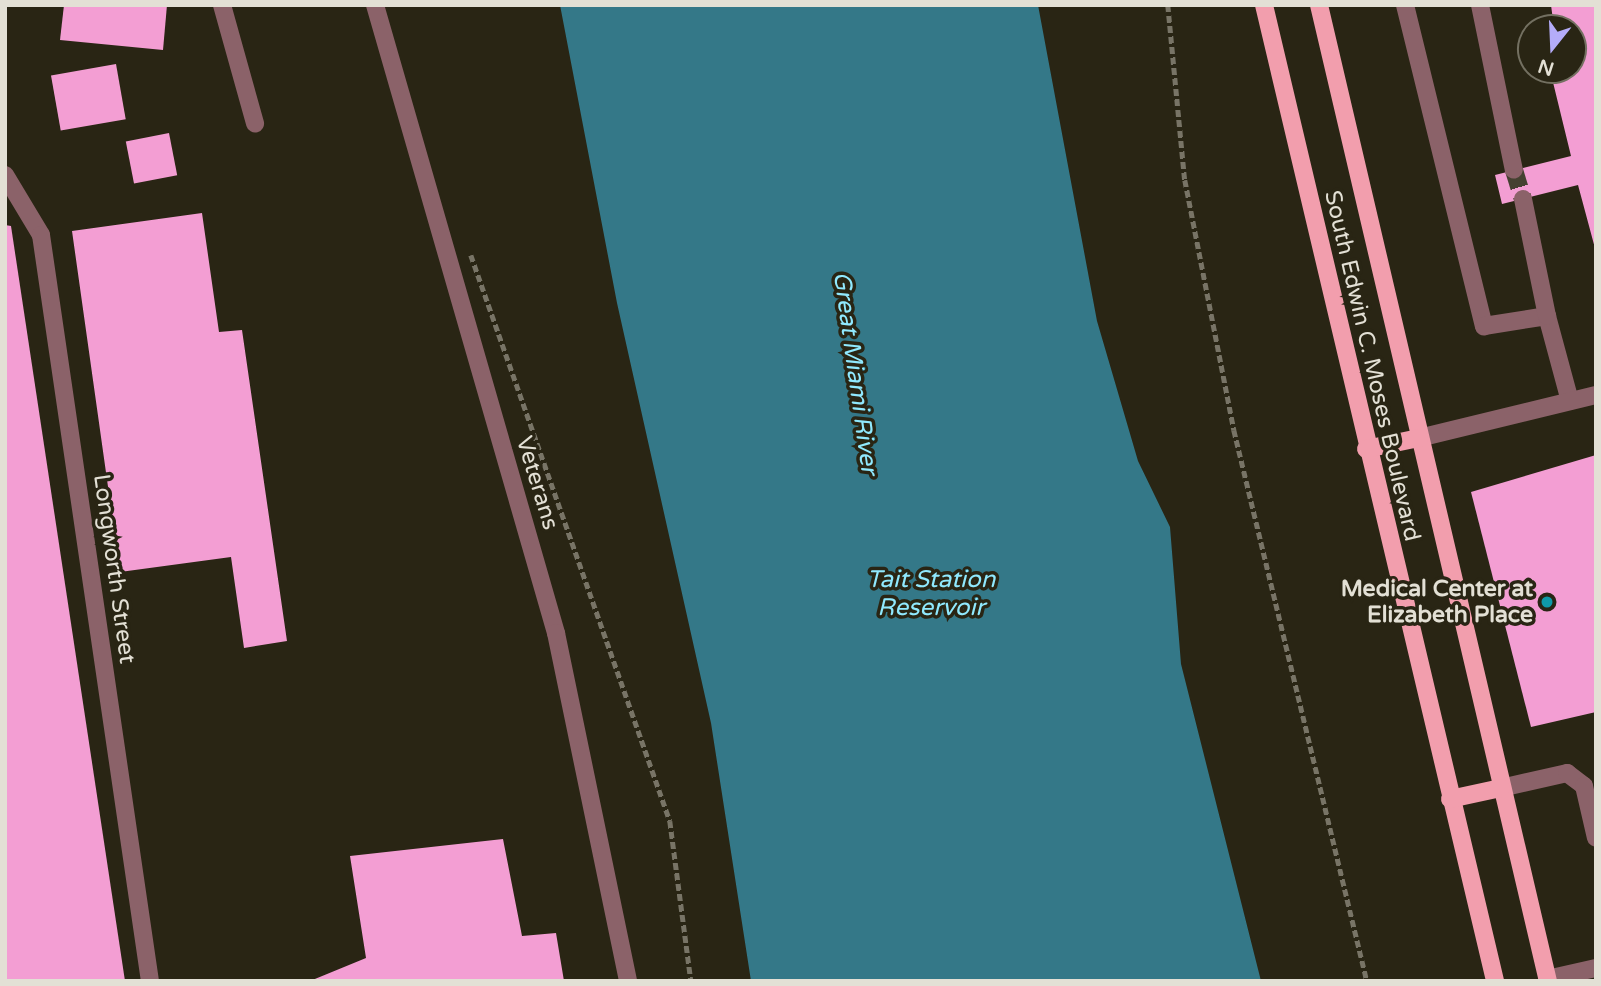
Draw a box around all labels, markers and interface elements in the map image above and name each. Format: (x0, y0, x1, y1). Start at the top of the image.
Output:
north arrow (1517, 14, 1587, 84)
text: N (1535, 54, 1557, 80)
street label: South Edwin C. Moses Boulevard (1318, 188, 1426, 544)
water label: Great Miami River (827, 270, 883, 476)
street label: Veterans (510, 433, 564, 533)
street label: Longworth Street (87, 472, 141, 666)
water label: Tait Station Reservoir (867, 566, 995, 622)
place label: Medical Center at Elizabeth Place (1341, 575, 1533, 629)
marker: Medical Center at Elizabeth Place (1539, 594, 1555, 610)

